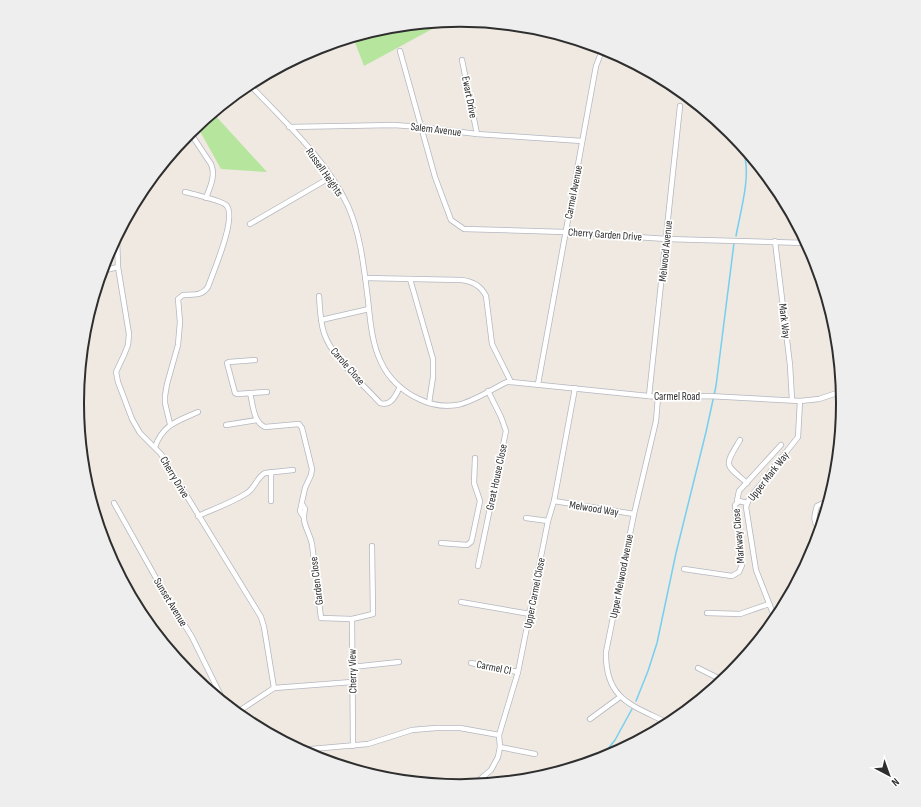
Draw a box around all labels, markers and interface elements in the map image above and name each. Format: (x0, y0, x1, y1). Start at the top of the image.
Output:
street label: Ewart Drive (459, 75, 480, 119)
street label: Salem Avenue (410, 120, 462, 139)
street label: Russell Heights (303, 146, 346, 199)
street label: Carmel Avenue (562, 164, 585, 220)
street label: Melwood Avenue (656, 220, 675, 282)
street label: Cherry Garden Drive (568, 225, 642, 244)
street label: Mark Way (776, 303, 793, 340)
street label: Carole Close (328, 345, 367, 388)
street label: Carmel Road (654, 390, 700, 403)
street label: Great House Close (483, 443, 510, 511)
street label: Upper Mark Way (745, 448, 792, 504)
street label: Cherry Drive (157, 454, 192, 500)
street label: Melwood Way (568, 498, 620, 519)
street label: Markway Close (730, 508, 747, 564)
street label: Upper Melwood Avenue (607, 533, 636, 619)
street label: Garden Close (307, 556, 326, 606)
street label: Upper Carmel Close (521, 557, 548, 630)
street label: Sunset Avenue (151, 576, 190, 629)
street label: Cherry View (346, 649, 359, 693)
street label: Carmel Cl (475, 658, 512, 677)
north arrow (869, 755, 909, 795)
text: N (889, 775, 902, 789)

